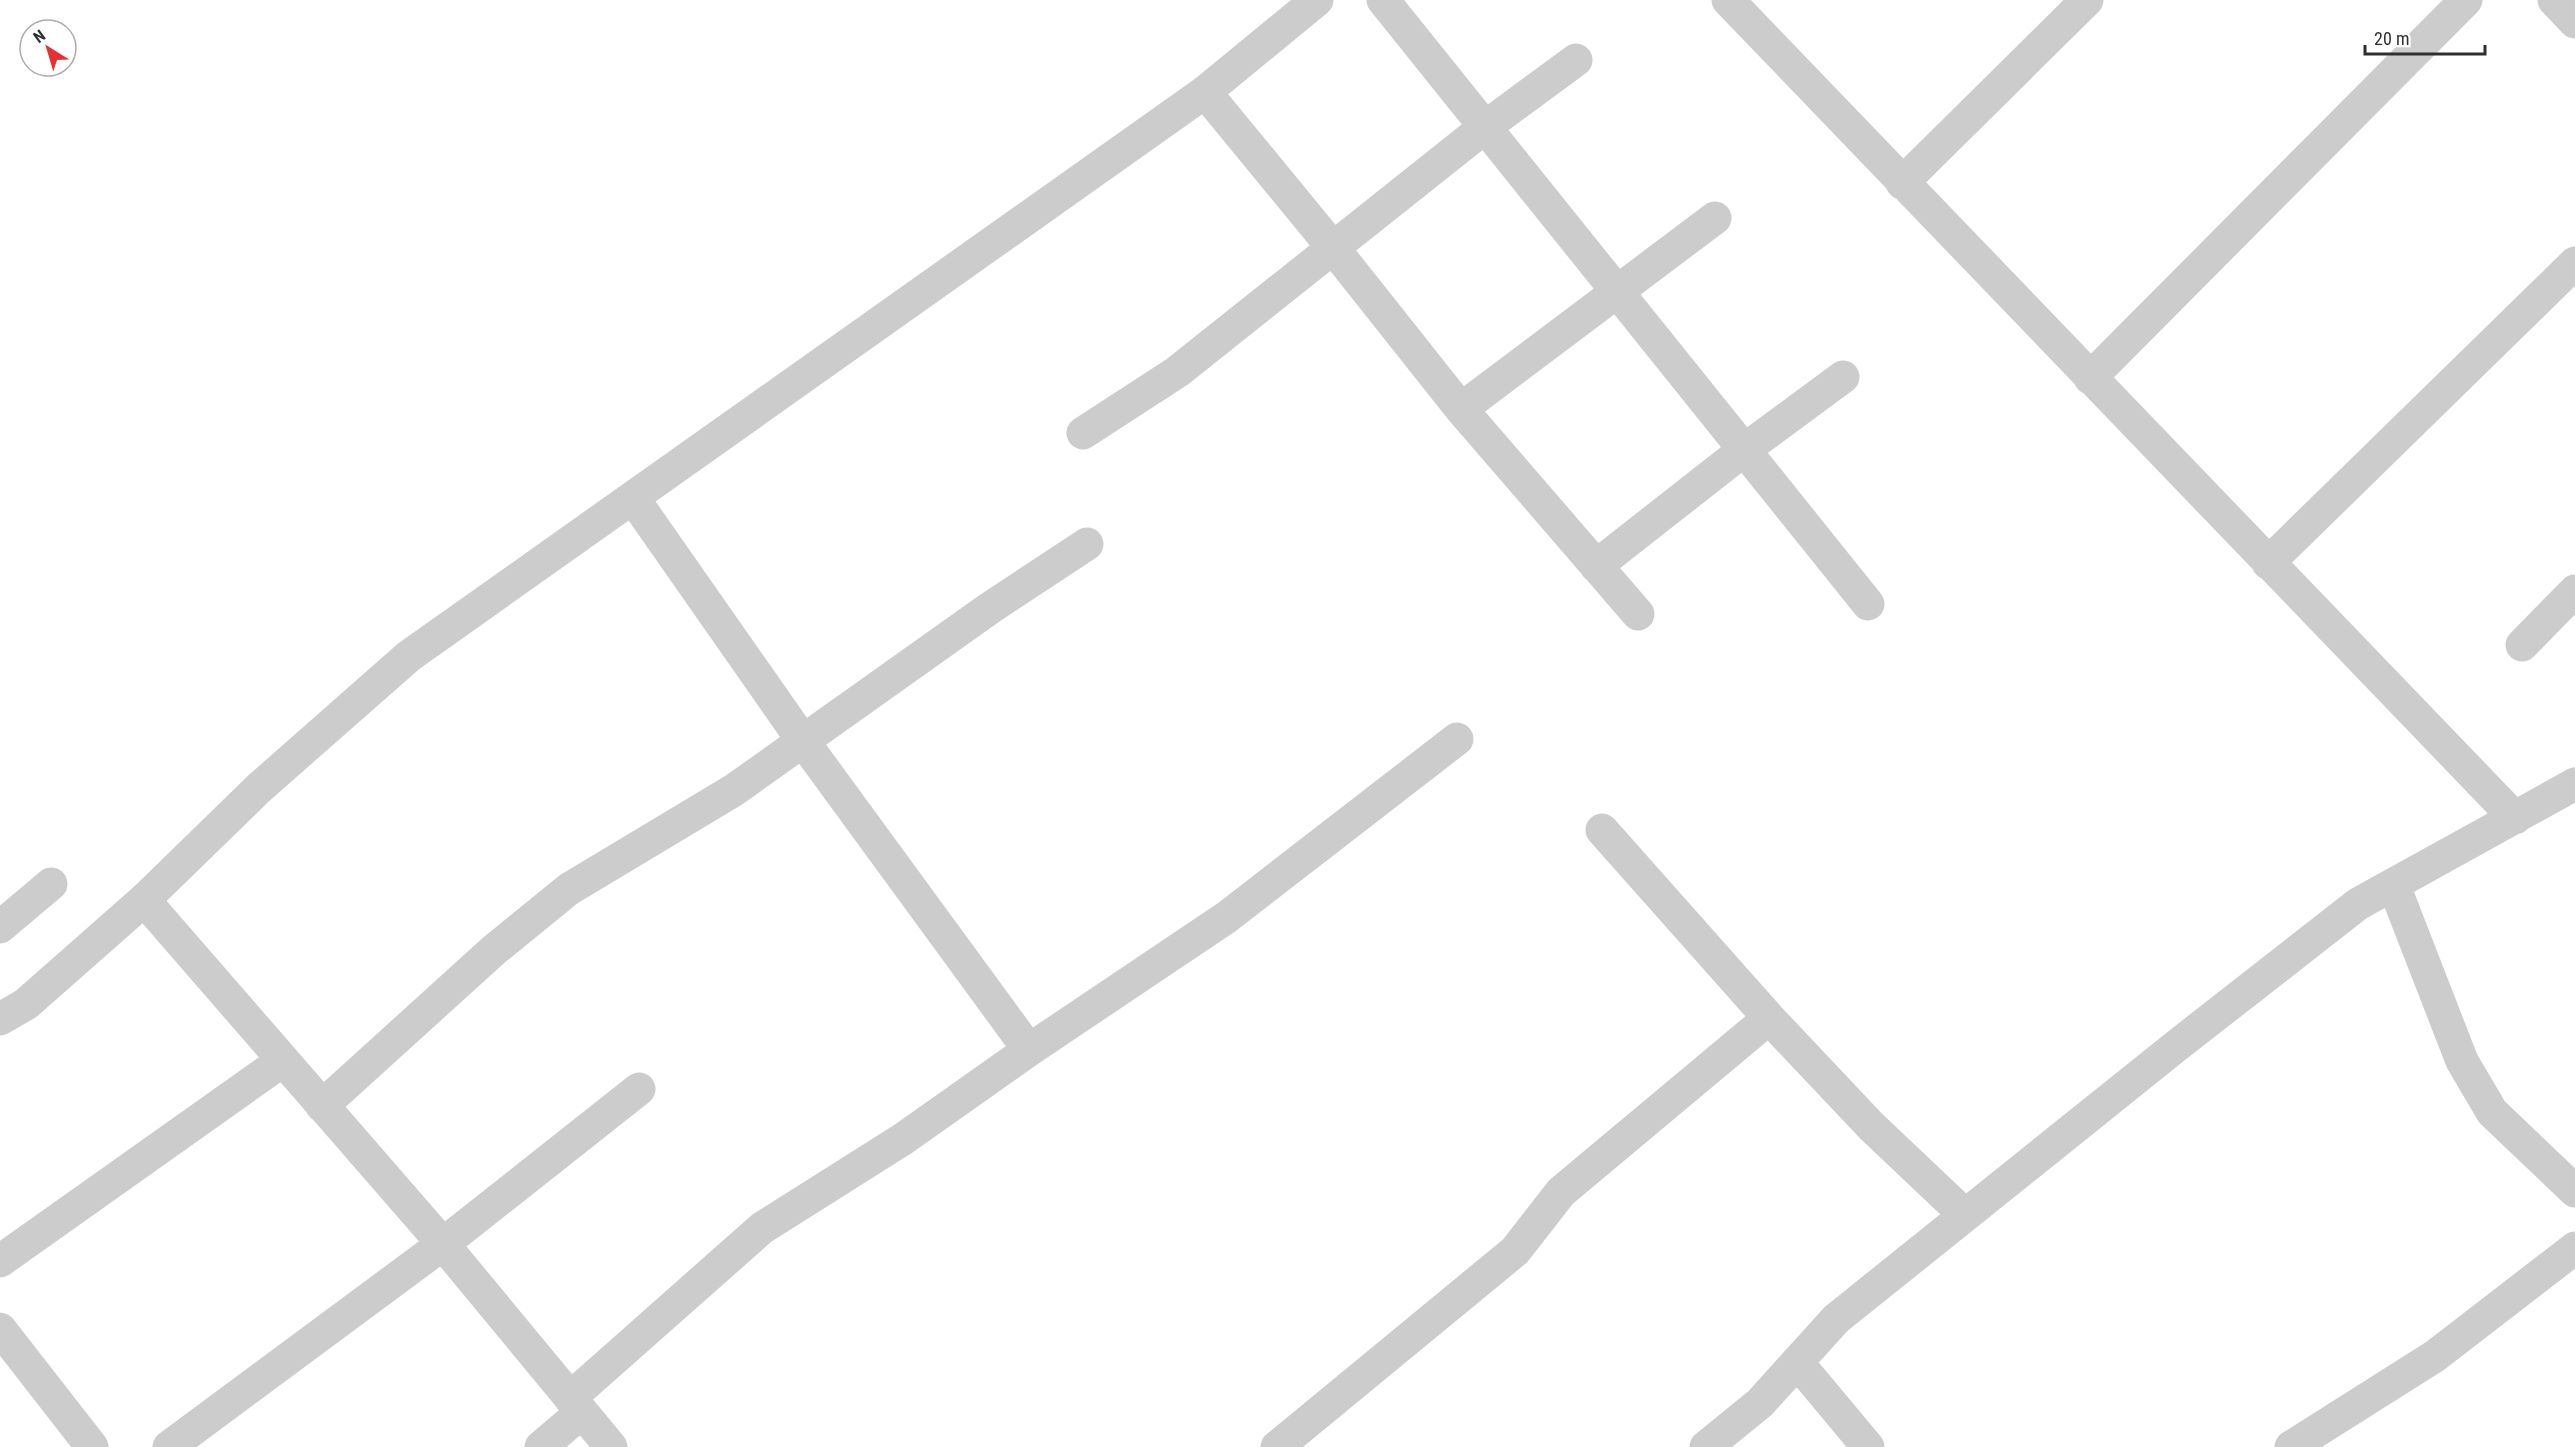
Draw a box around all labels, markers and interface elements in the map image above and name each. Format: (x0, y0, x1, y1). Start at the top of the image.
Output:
north arrow (18, 18, 78, 78)
scale bar (2365, 18, 2485, 56)
text: N (30, 26, 49, 47)
text: 20 m (2374, 28, 2409, 49)

